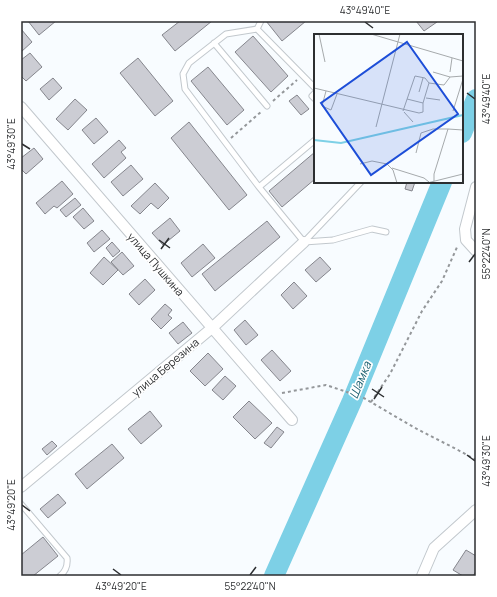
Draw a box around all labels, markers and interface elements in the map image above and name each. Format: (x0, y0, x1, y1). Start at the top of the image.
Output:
text: 43°49'40"E (340, 3, 391, 17)
inset map (314, 34, 463, 183)
text: 43°49'40"E (479, 73, 493, 124)
text: 43°49'30"E (4, 118, 18, 170)
text: 55°22'40"N (479, 228, 493, 280)
street label: улица Пушкина (124, 229, 188, 299)
street label: улица Березина (128, 334, 202, 400)
water label: Шамка (345, 358, 376, 401)
text: 43°49'30"E (479, 435, 493, 487)
text: 43°49'20"E (4, 479, 18, 531)
text: 43°49'20"E (95, 579, 147, 593)
text: 55°22'40"N (224, 579, 276, 593)

